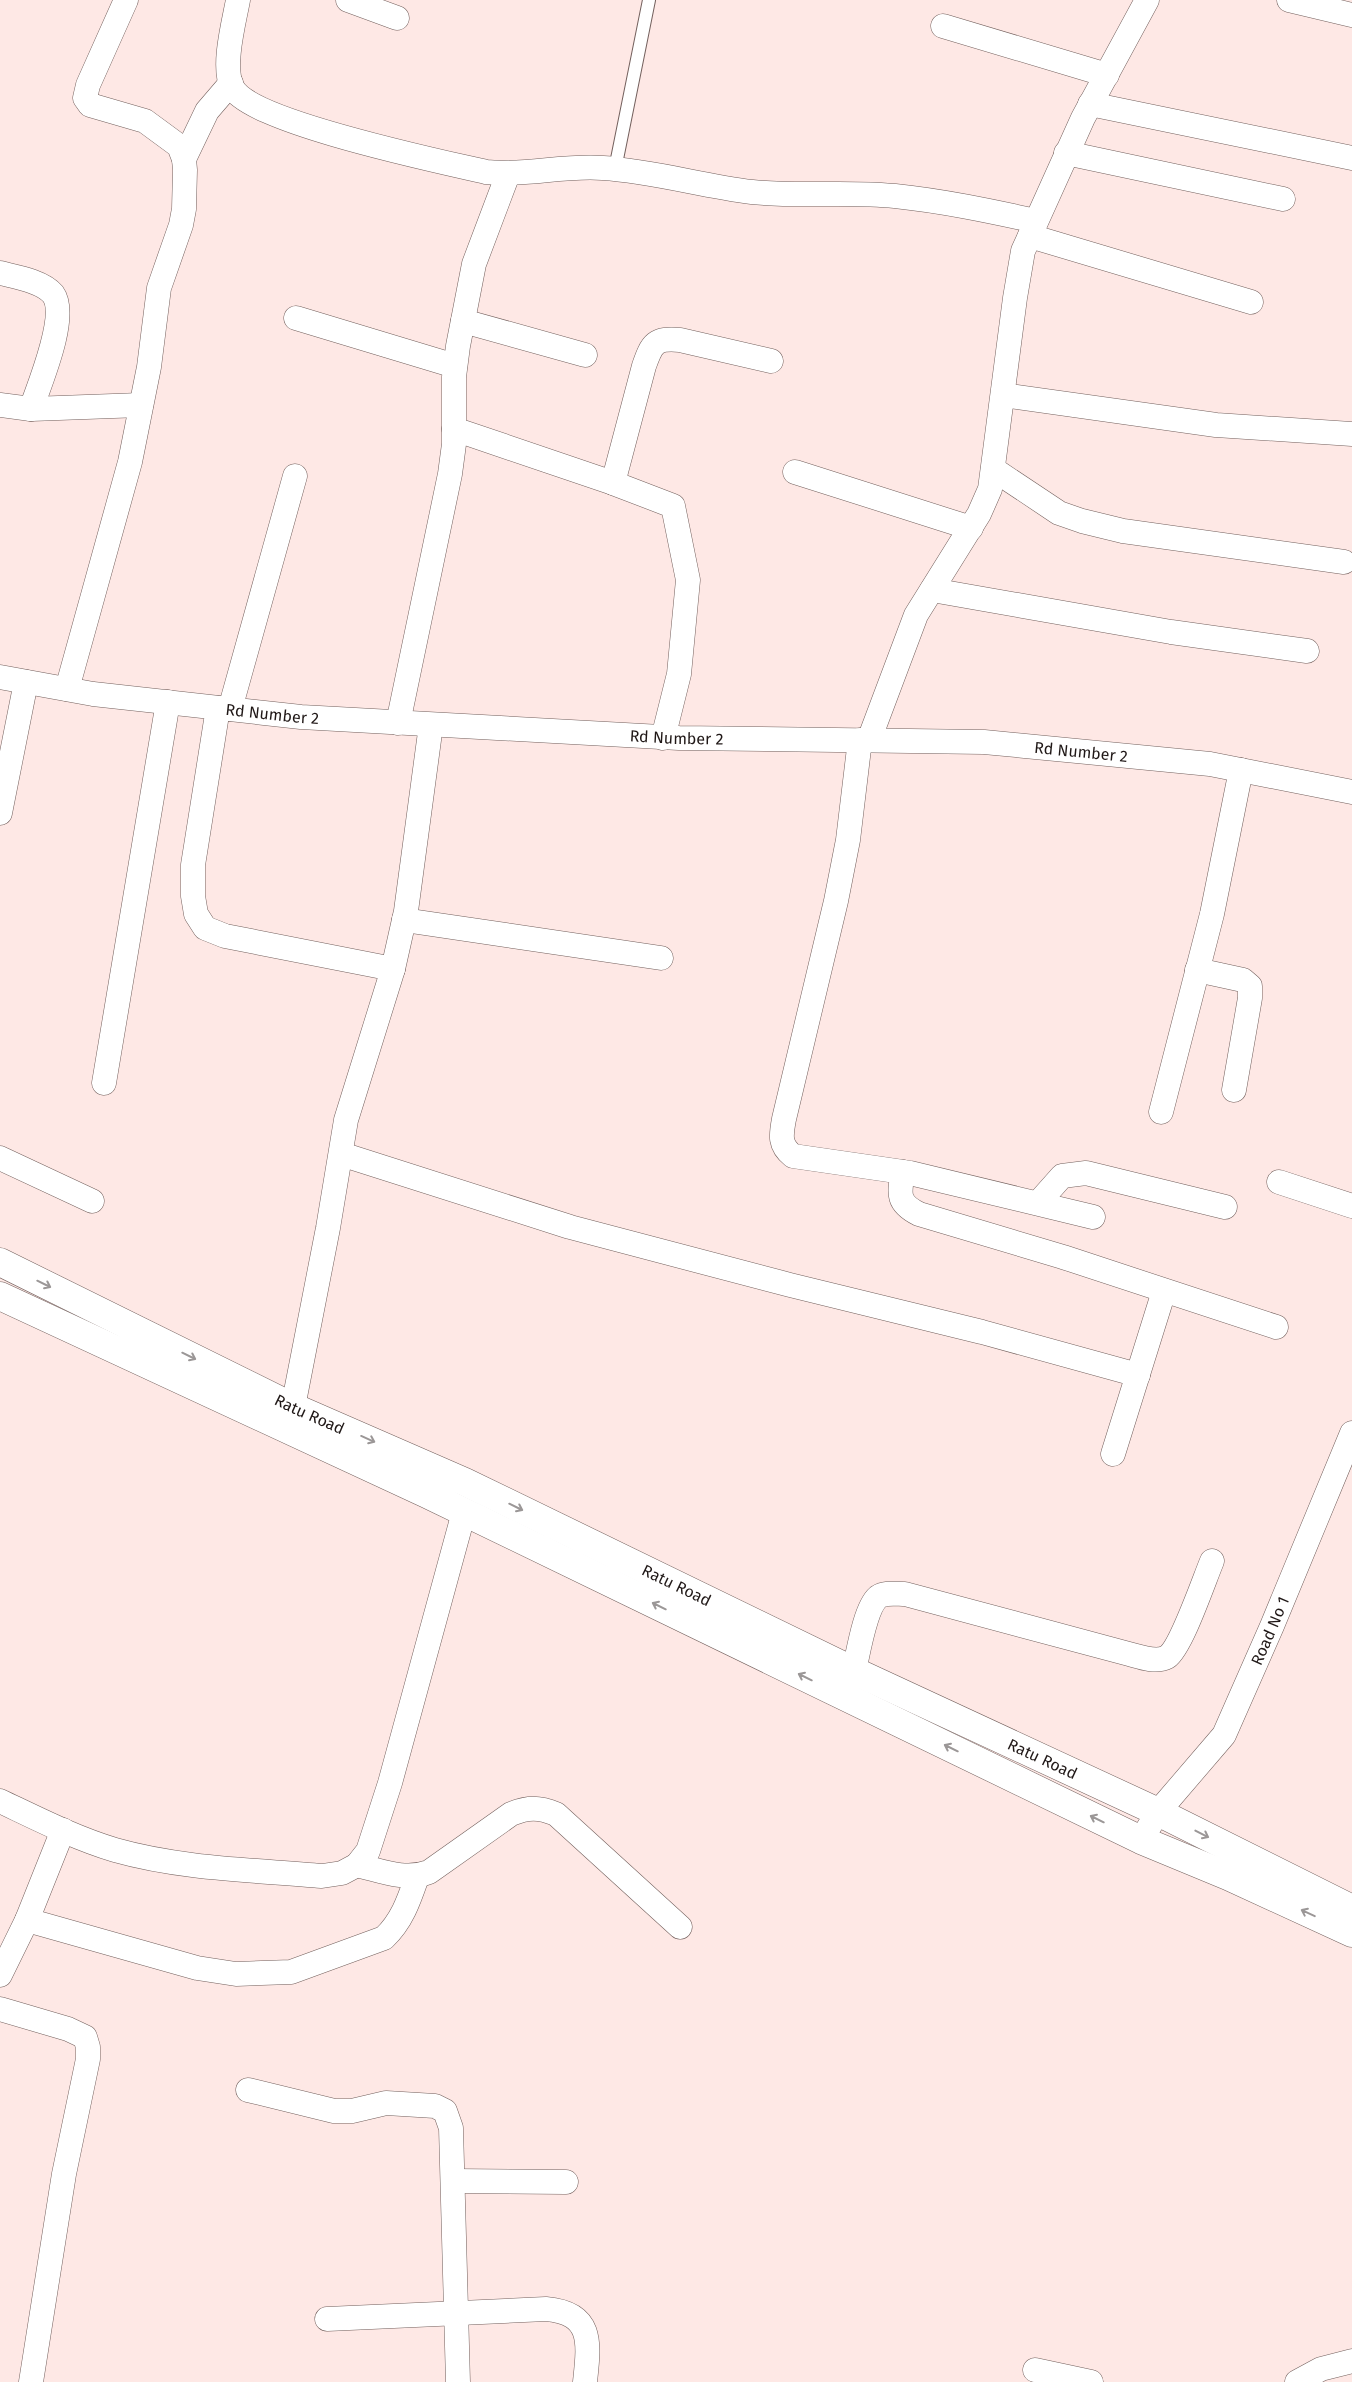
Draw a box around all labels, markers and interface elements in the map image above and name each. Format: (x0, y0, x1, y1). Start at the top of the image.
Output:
street label: Rd Number 2 (225, 699, 320, 727)
street label: Rd Number 2 (629, 726, 724, 748)
street label: Rd Number 2 (1033, 737, 1129, 765)
one-way arrow (36, 1280, 51, 1289)
one-way arrow (182, 1351, 197, 1361)
street label: Ratu Road (272, 1390, 348, 1438)
one-way arrow (360, 1435, 375, 1445)
one-way arrow (508, 1503, 523, 1512)
street label: Ratu Road (639, 1560, 714, 1610)
street label: Road No 1 (1247, 1594, 1293, 1668)
one-way arrow (652, 1601, 667, 1610)
one-way arrow (798, 1672, 813, 1681)
street label: Ratu Road (1005, 1734, 1080, 1783)
one-way arrow (944, 1743, 959, 1752)
one-way arrow (1090, 1814, 1105, 1824)
one-way arrow (1194, 1830, 1209, 1839)
one-way arrow (1301, 1908, 1316, 1917)

